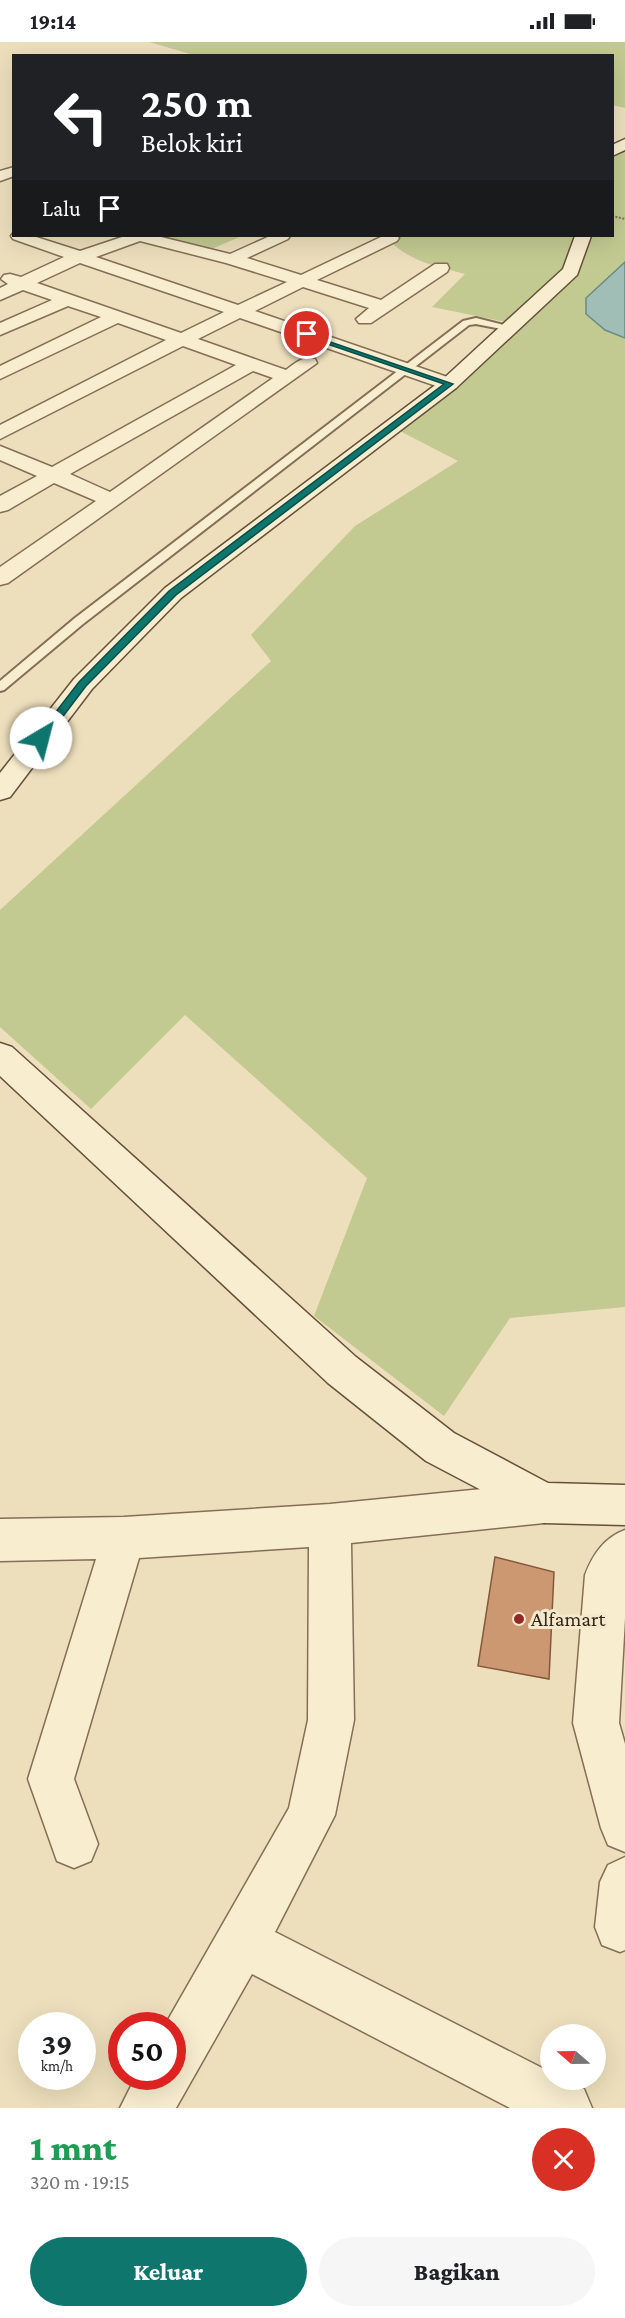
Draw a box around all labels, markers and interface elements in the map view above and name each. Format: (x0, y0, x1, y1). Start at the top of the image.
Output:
text: 19:14 (30, 9, 76, 34)
icon: left (42, 78, 120, 156)
text: 250 m (141, 79, 252, 126)
text: Belok kiri (141, 128, 243, 158)
icon: arrive (93, 192, 126, 225)
text: Lalu (42, 196, 81, 221)
pin (281, 308, 332, 359)
icon: arrive (290, 317, 323, 350)
position arrow (9, 706, 73, 770)
place label: Alfamart (531, 1607, 606, 1631)
marker: Alfamart (512, 1612, 526, 1626)
speed limit sign: 50 (108, 2012, 186, 2090)
north arrow (540, 2024, 606, 2090)
map controls (540, 2024, 606, 2090)
text: 39 (41, 2027, 73, 2060)
text: km/h (41, 2058, 73, 2074)
text: 1 mnt (30, 2128, 117, 2168)
button: close (532, 2128, 595, 2191)
text: 320 m · 19:15 (30, 2171, 130, 2193)
button: Keluar (30, 2237, 307, 2306)
button: Bagikan (319, 2237, 595, 2306)

